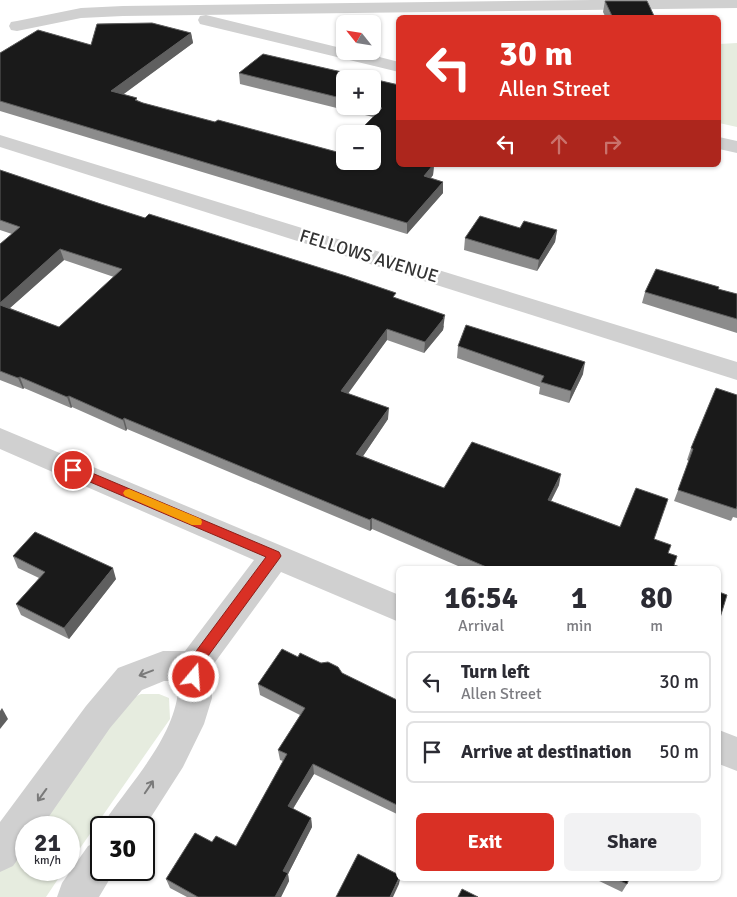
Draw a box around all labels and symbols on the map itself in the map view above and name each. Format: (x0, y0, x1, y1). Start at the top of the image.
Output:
north arrow (336, 15, 381, 60)
street label: FELLOWS AVENUE (297, 224, 441, 288)
pin (52, 449, 94, 491)
position arrow (167, 650, 219, 702)
one-way arrow (138, 669, 154, 678)
one-way arrow (144, 780, 154, 794)
one-way arrow (37, 788, 47, 802)
speed limit sign: 30 (90, 816, 155, 881)

